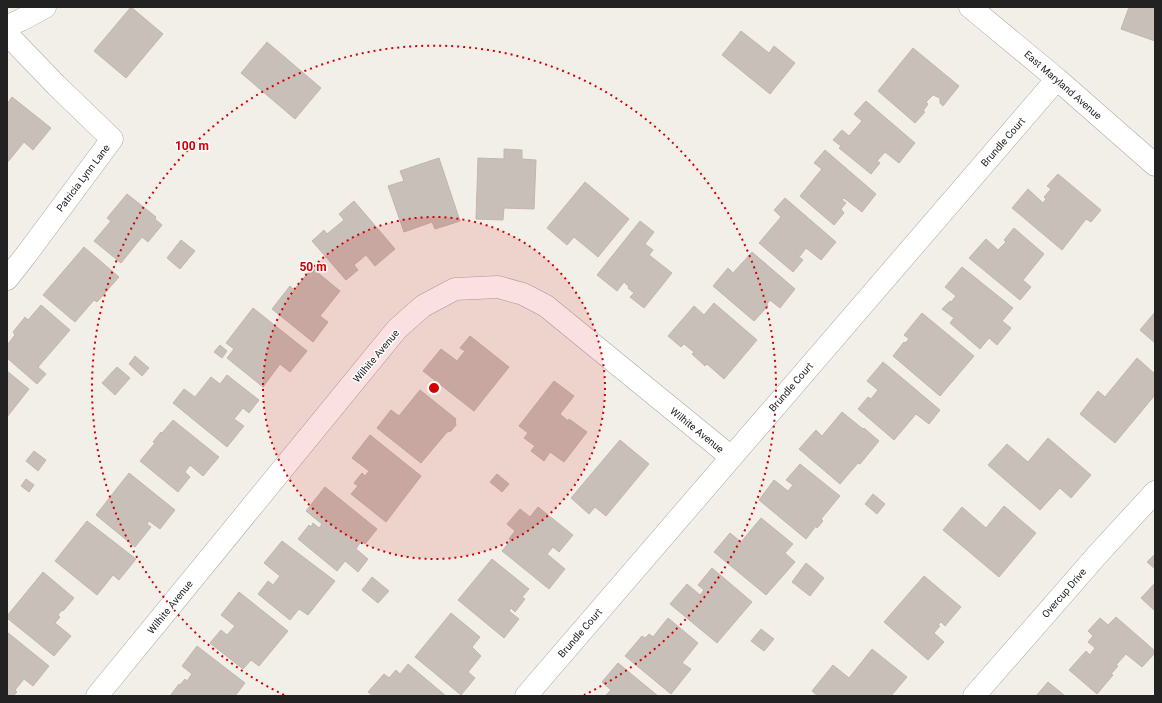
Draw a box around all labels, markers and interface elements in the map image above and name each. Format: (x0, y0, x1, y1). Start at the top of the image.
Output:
street label: East Maryland Avenue (1022, 48, 1104, 122)
street label: Brundle Court (979, 115, 1027, 169)
text: 100 m (175, 139, 209, 153)
street label: Patricia Lynn Lane (54, 142, 112, 214)
text: 50 m (299, 260, 327, 274)
street label: Wilhite Avenue (351, 327, 401, 385)
street label: Brundle Court (767, 360, 815, 414)
centre of rings (427, 381, 441, 395)
street label: Wilhite Avenue (668, 405, 726, 455)
street label: Overcup Drive (1040, 566, 1088, 620)
street label: Wilhite Avenue (145, 578, 195, 636)
street label: Brundle Court (556, 606, 604, 660)

